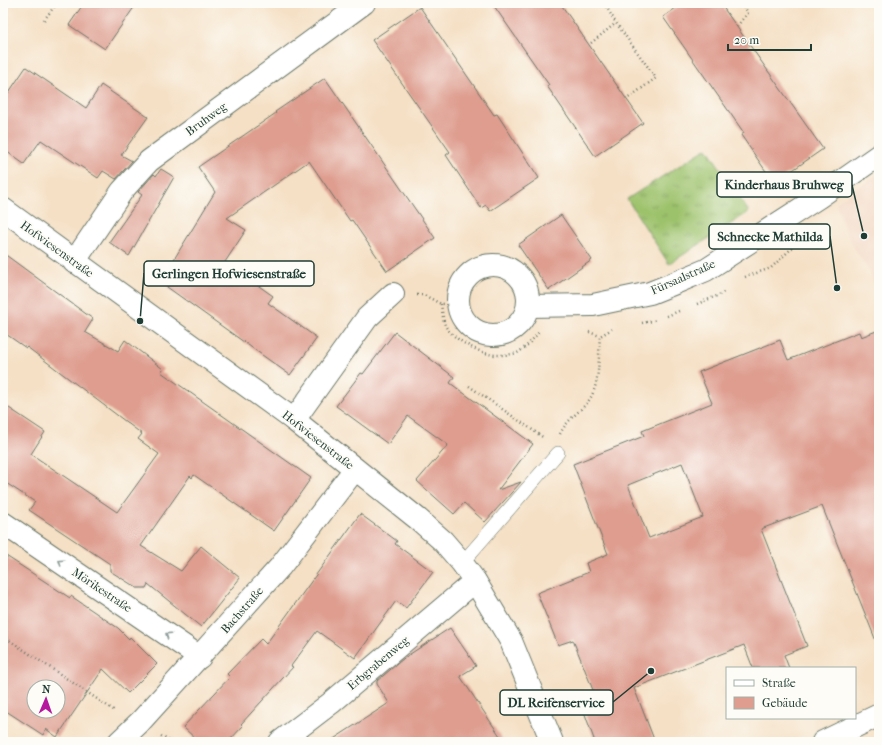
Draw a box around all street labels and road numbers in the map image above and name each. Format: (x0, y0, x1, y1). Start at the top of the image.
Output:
street label: Bruhweg (183, 99, 230, 139)
street label: Hofwiesenstraße (18, 218, 96, 280)
street label: Fürsaalstraße (649, 257, 717, 297)
street label: Hofwiesenstraße (279, 408, 357, 472)
street label: Mörikestraße (69, 565, 135, 615)
street label: Bachstraße (218, 584, 266, 636)
street label: Erbgrabenweg (344, 633, 412, 693)

